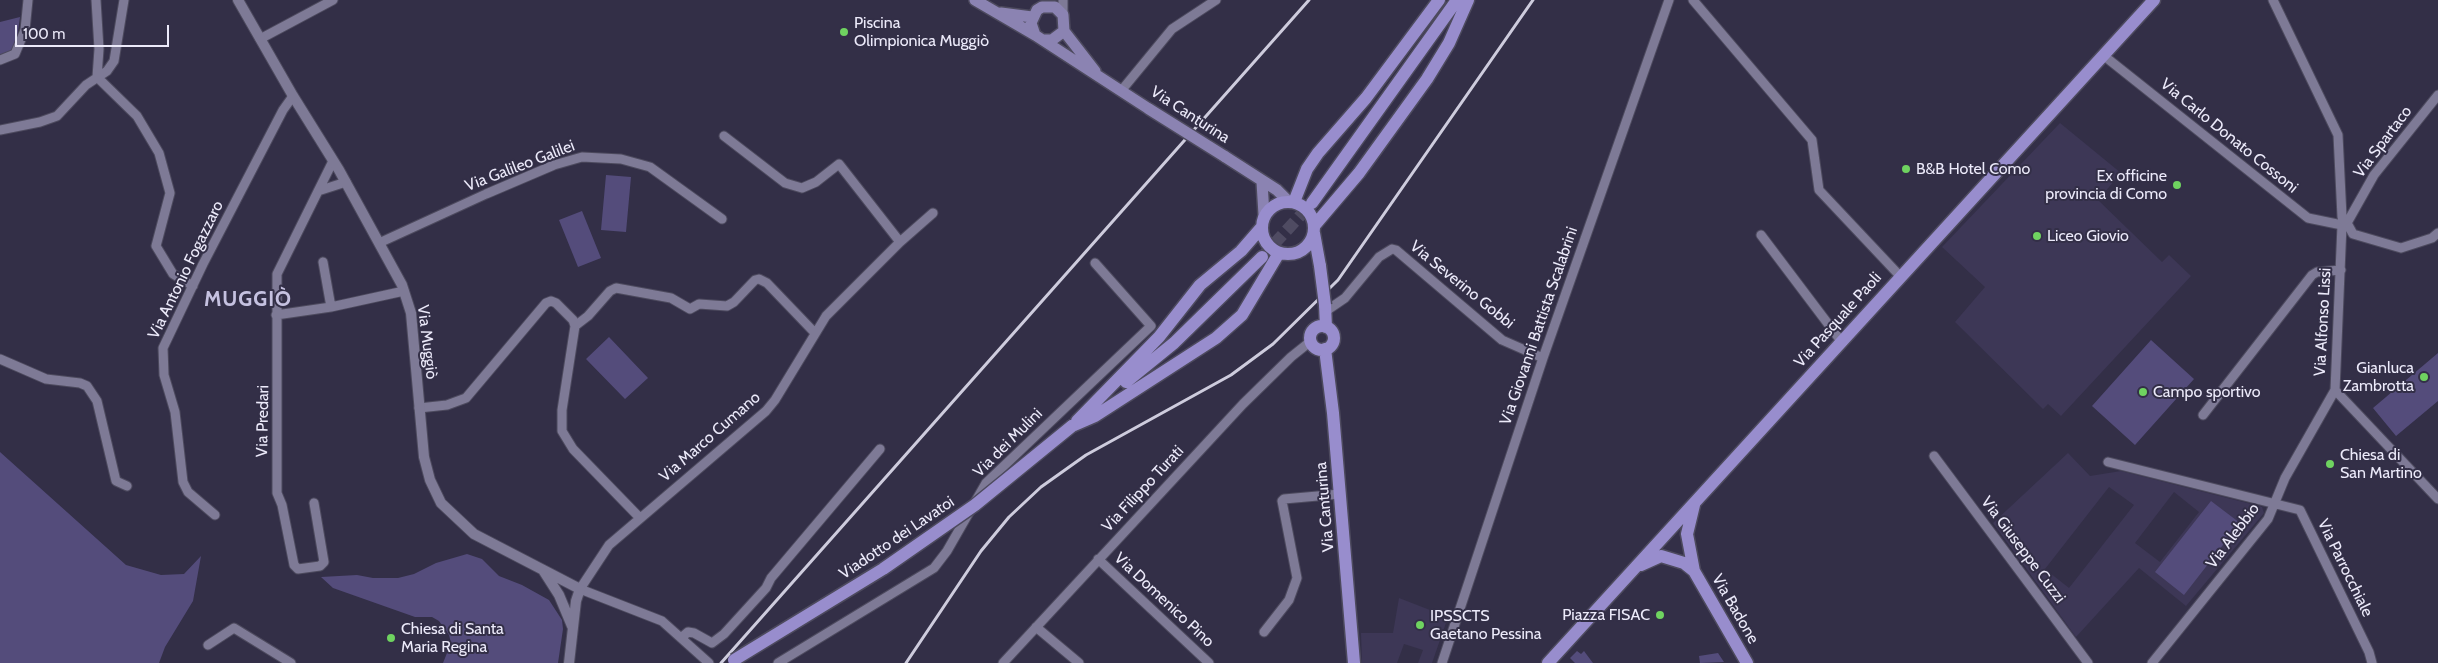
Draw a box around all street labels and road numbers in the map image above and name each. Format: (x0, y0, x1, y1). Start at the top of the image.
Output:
street label: Via Carlo Donato Cossoni (2156, 75, 2302, 197)
street label: Via Canturina (1147, 82, 1233, 148)
street label: Via Spartaco (2350, 102, 2416, 182)
street label: Via Galileo Galilei (462, 136, 578, 196)
street label: Via Antonio Fogazzaro (144, 198, 228, 342)
street label: Via Giovanni Battista Scalabrini (1496, 224, 1582, 428)
street label: Via Severino Gobbi (1406, 237, 1518, 333)
street label: Via Alfonso Lissi (2311, 267, 2335, 377)
street label: Via Pasquale Paoli (1790, 268, 1886, 372)
street label: Via Muggiò (413, 304, 441, 380)
street label: Via Predari (253, 385, 273, 457)
street label: Via Marco Cumano (656, 388, 764, 486)
street label: Via dei Mulini (969, 404, 1047, 482)
street label: Via Filippo Turati (1098, 442, 1188, 536)
street label: Via Canturina (1311, 461, 1339, 553)
street label: Viadotto dei Lavatoi (836, 492, 958, 584)
street label: Via Giuseppe Cuzzi (1977, 493, 2069, 607)
street label: Via Alebbio (2202, 500, 2264, 572)
street label: Via Parrocchiale (2313, 516, 2377, 620)
street label: Via Domenico Pino (1110, 549, 1218, 651)
street label: Via Badone (1707, 571, 1763, 647)

